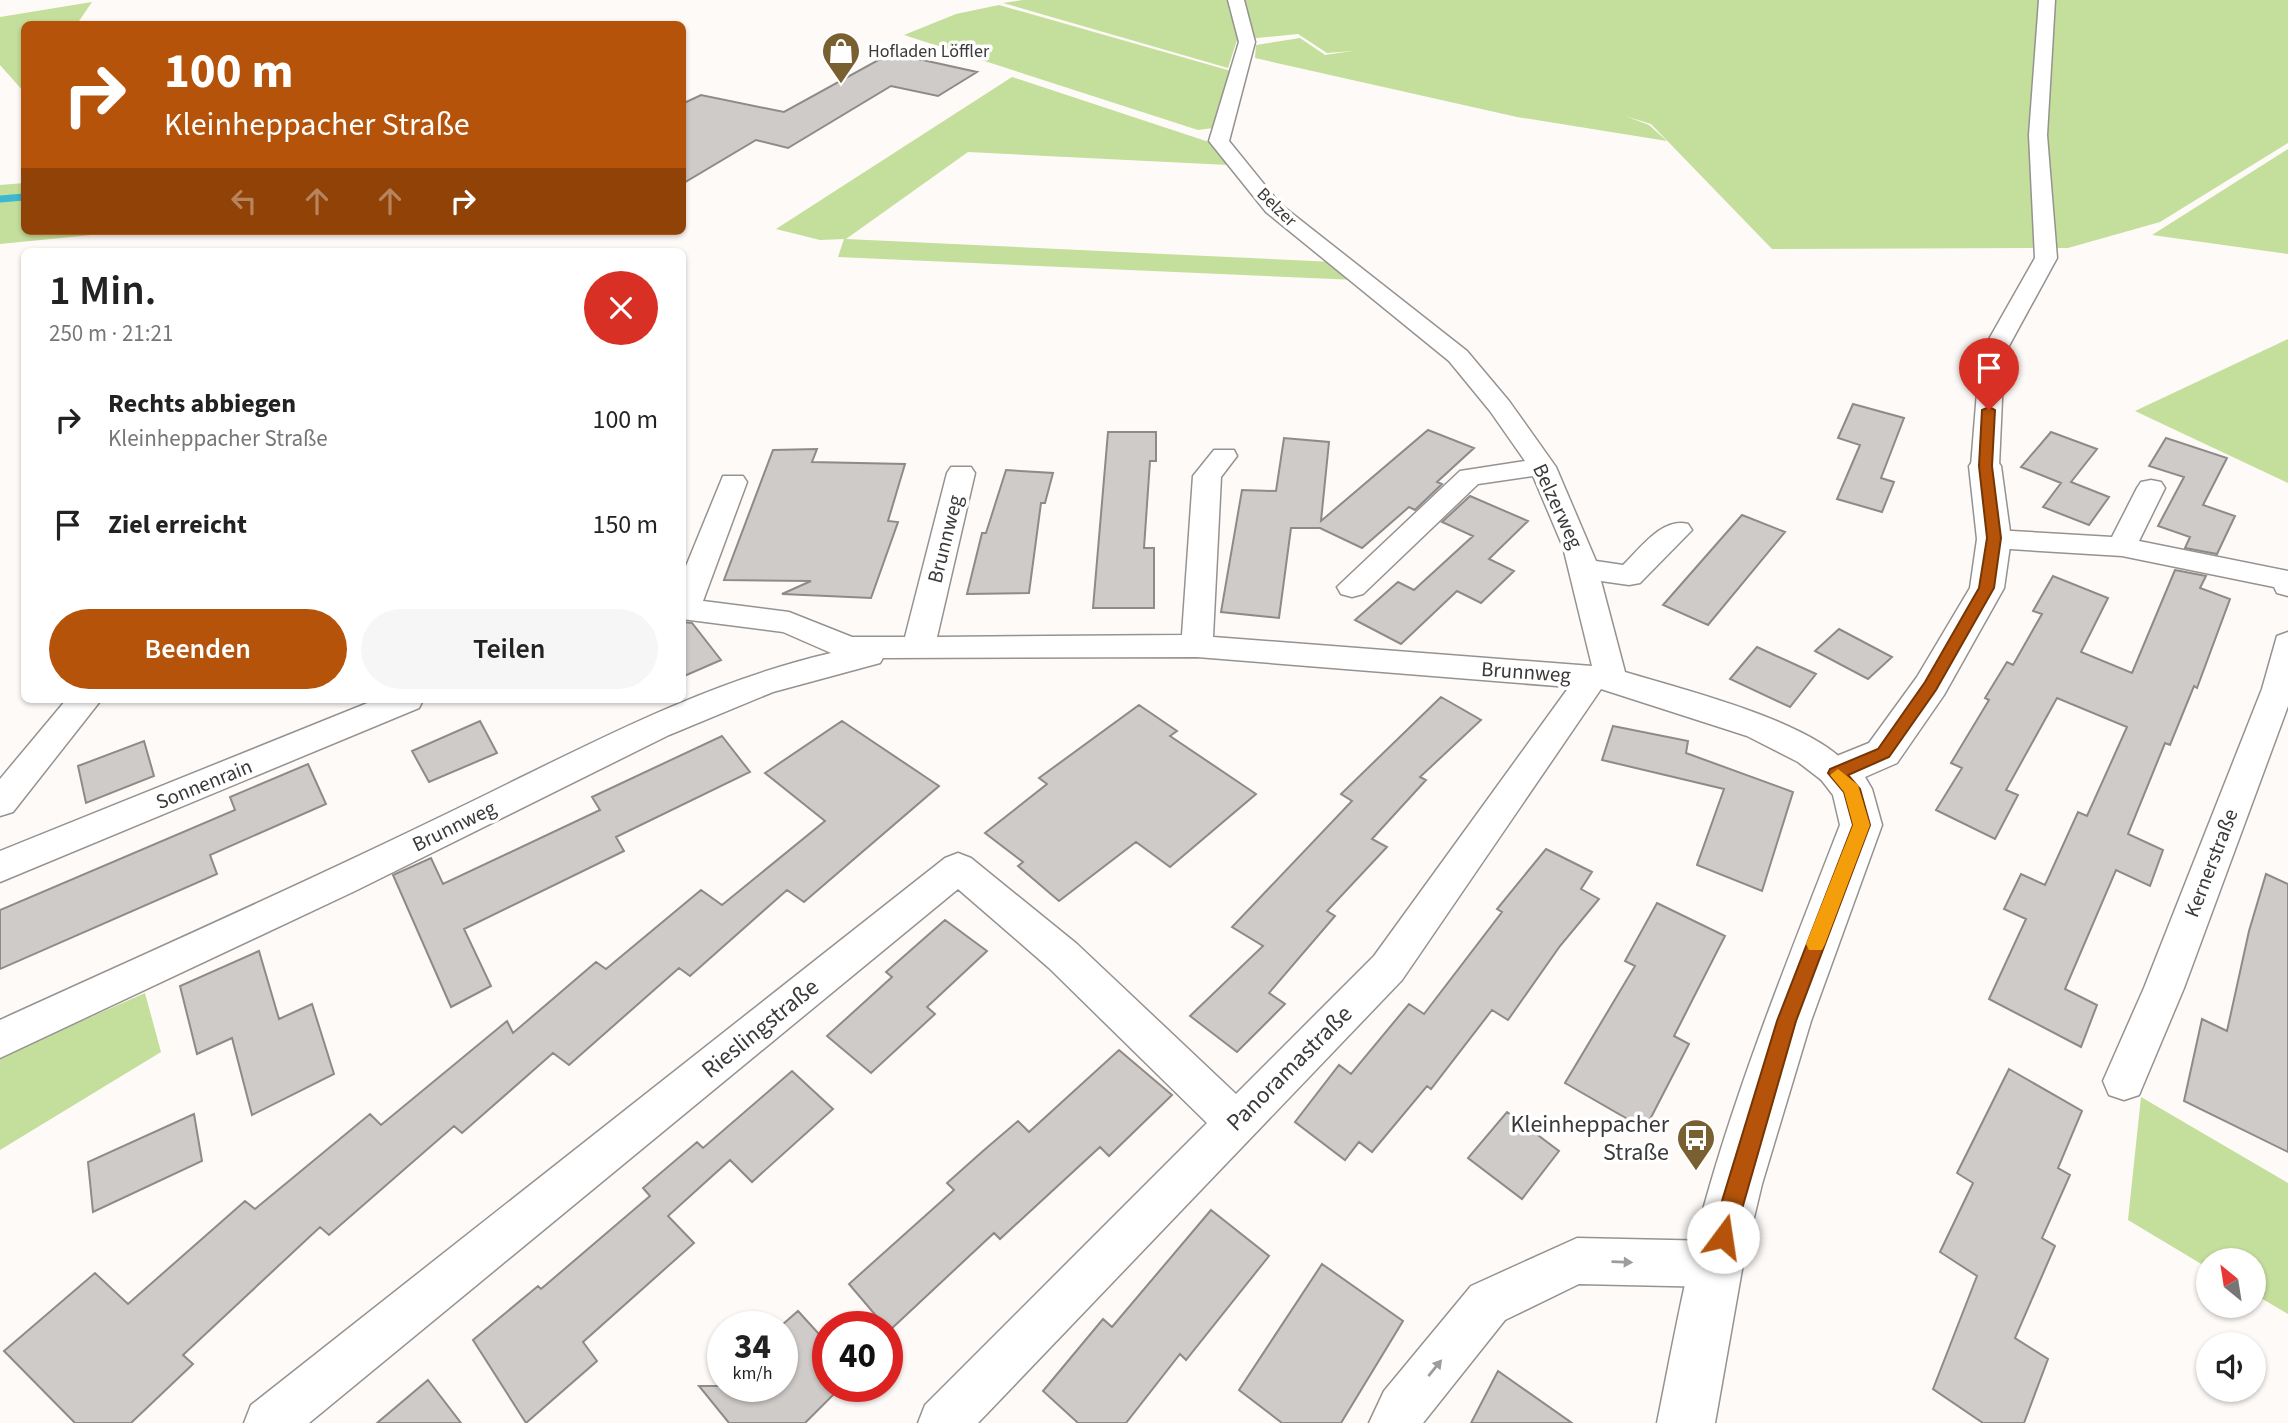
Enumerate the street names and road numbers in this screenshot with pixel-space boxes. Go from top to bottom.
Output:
street label: Belzer [1251,182,1303,233]
street label: Belzerweg [1525,459,1591,554]
street label: Brunnweg [920,491,971,586]
street label: Brunnweg [1480,654,1572,690]
street label: Sonnenrain [151,751,257,817]
street label: Brunnweg [407,793,501,859]
street label: Kernerstraße [2177,804,2245,922]
street label: Rieslingstraße [694,970,827,1087]
street label: Panoramastraße [1218,997,1360,1139]

